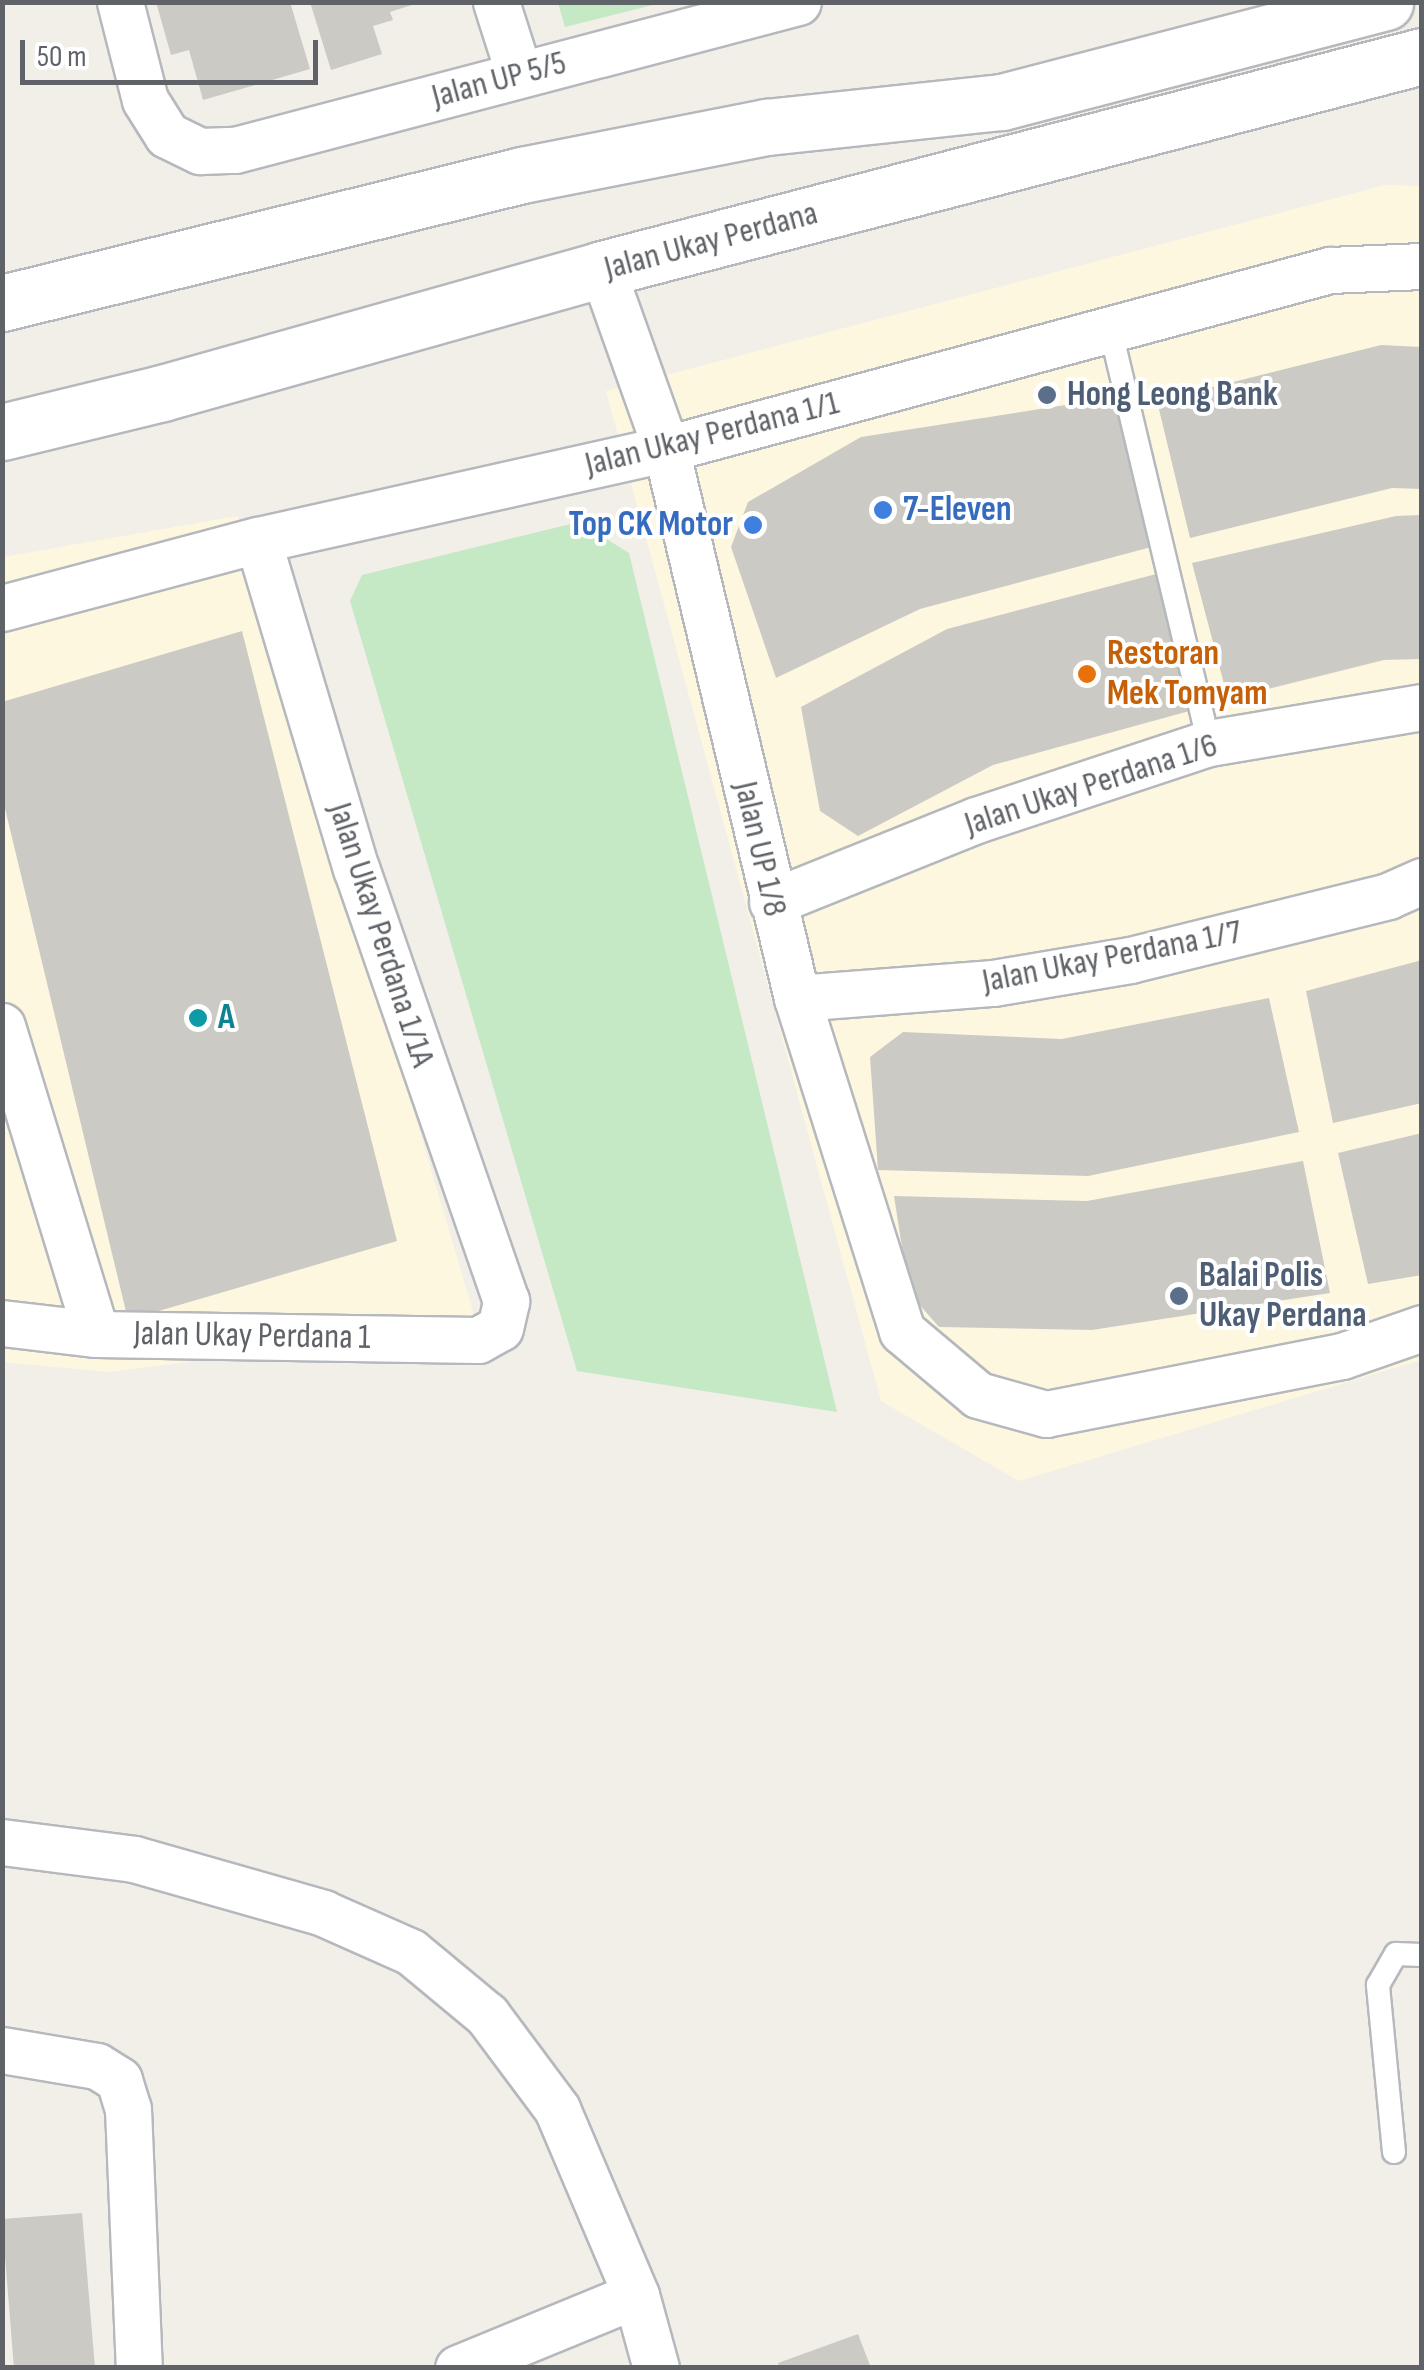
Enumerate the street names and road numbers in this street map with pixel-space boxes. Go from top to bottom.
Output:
street label: Jalan UP 5/5 [427,42,571,118]
street label: Jalan Ukay Perdana [600,192,822,290]
street label: Jalan Ukay Perdana 1/1 [581,382,843,486]
street label: Jalan Ukay Perdana 1/6 [959,724,1223,846]
street label: Jalan UP 1/8 [724,777,796,921]
street label: Jalan Ukay Perdana 1/1A [318,798,444,1072]
street label: Jalan Ukay Perdana 1/7 [979,911,1245,1003]
street label: Jalan Ukay Perdana 1 [133,1313,371,1359]

